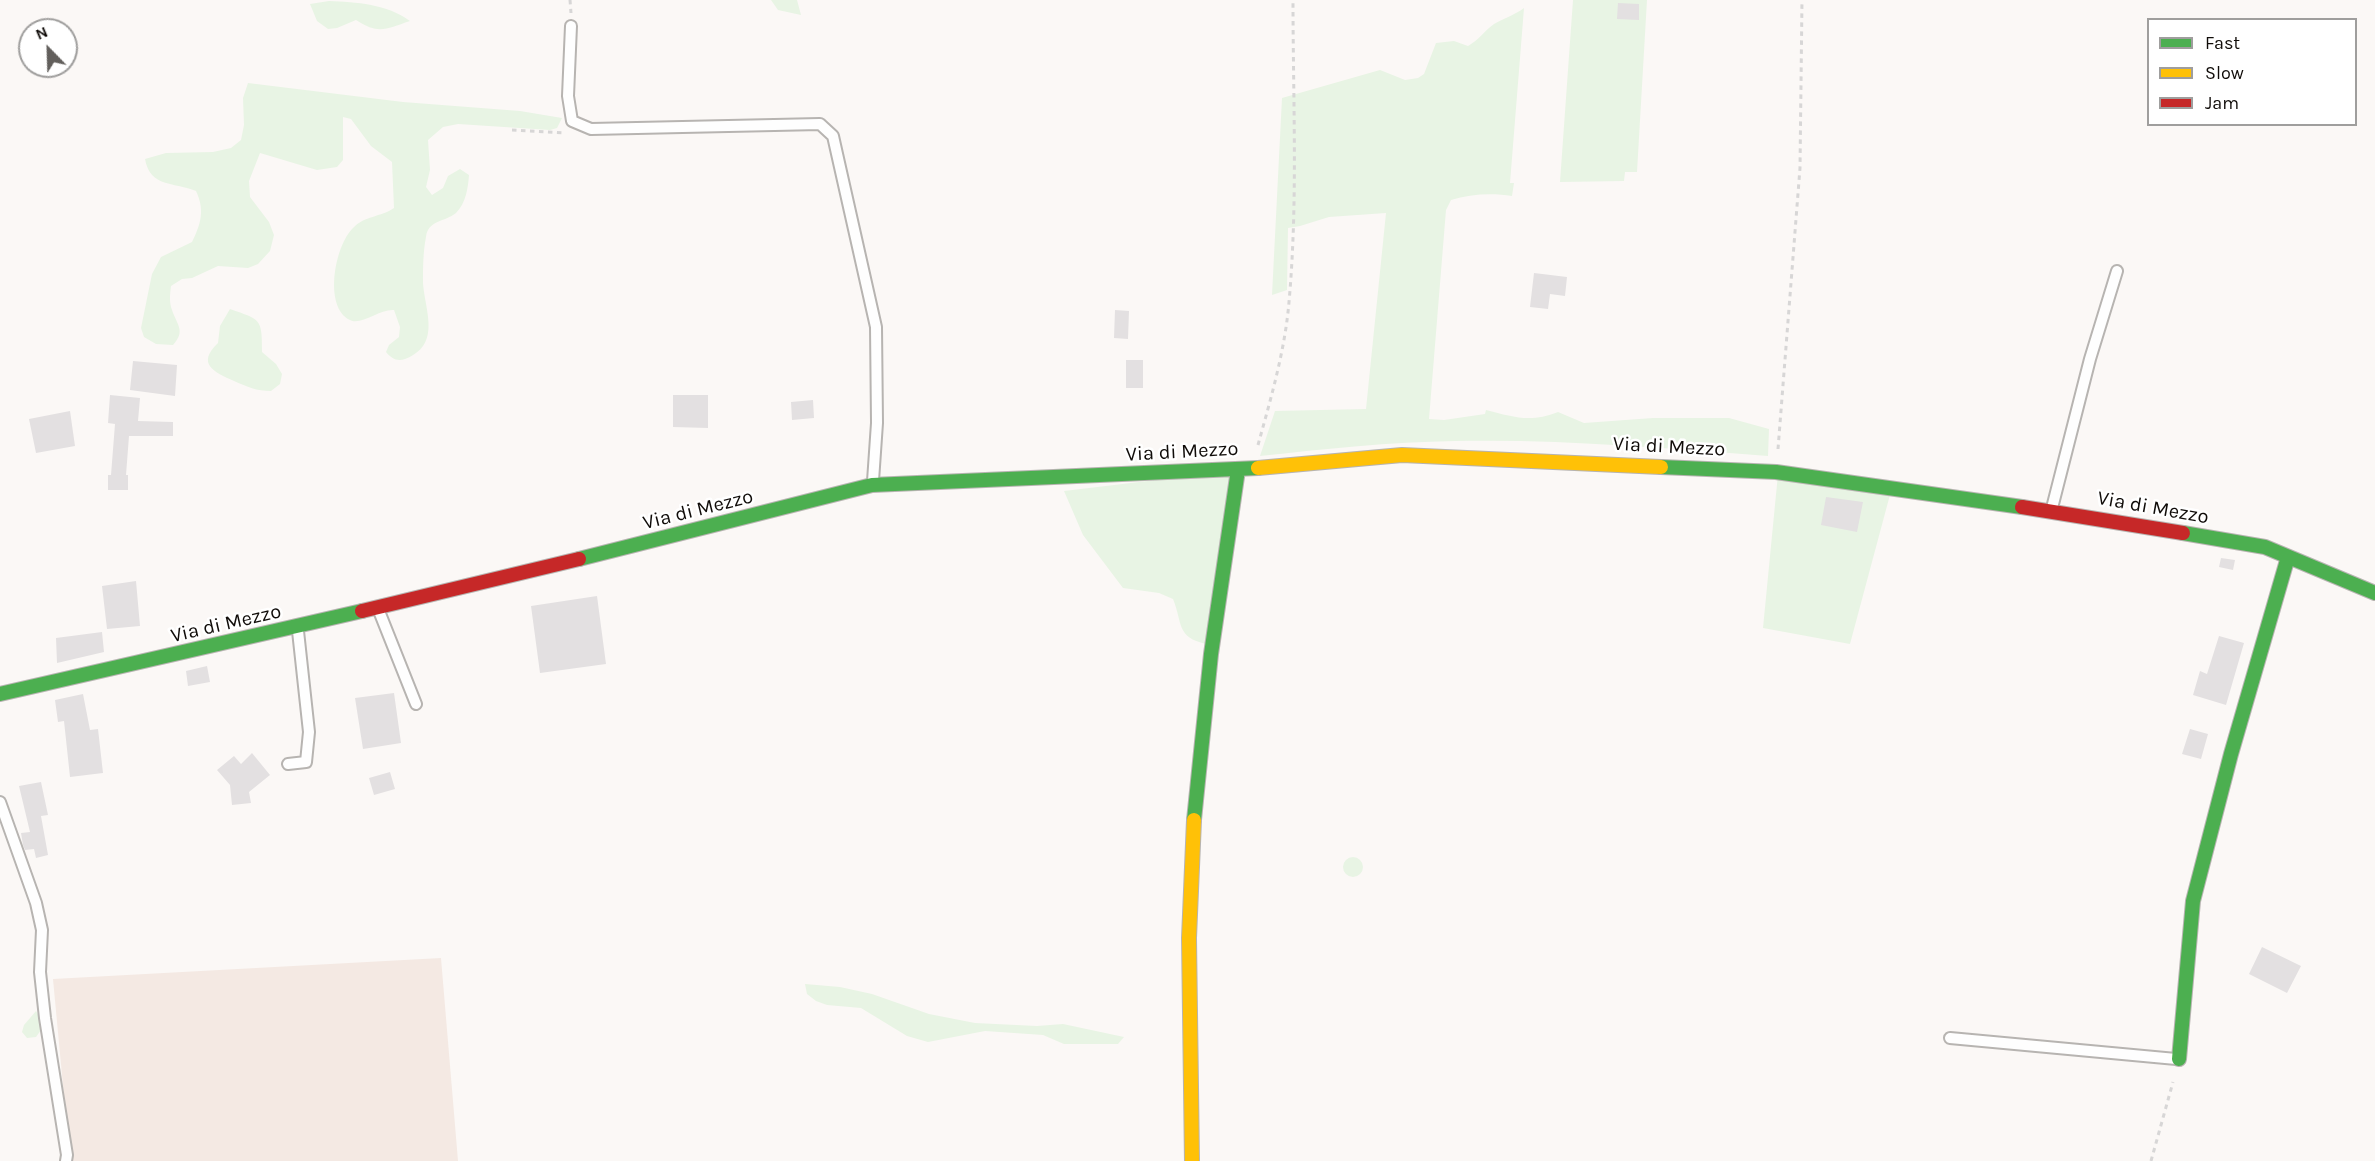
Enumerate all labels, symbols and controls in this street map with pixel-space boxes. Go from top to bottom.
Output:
north arrow [18,18,78,78]
legend [2147,18,2357,126]
text: N [33,22,51,44]
text: Fast [2205,32,2240,54]
text: Slow [2205,62,2244,84]
text: Jam [2205,92,2239,114]
street label: Via di Mezzo [1612,432,1726,462]
street label: Via di Mezzo [1125,437,1239,467]
street label: Via di Mezzo [640,485,756,535]
street label: Via di Mezzo [2095,486,2211,530]
street label: Via di Mezzo [168,600,284,648]

